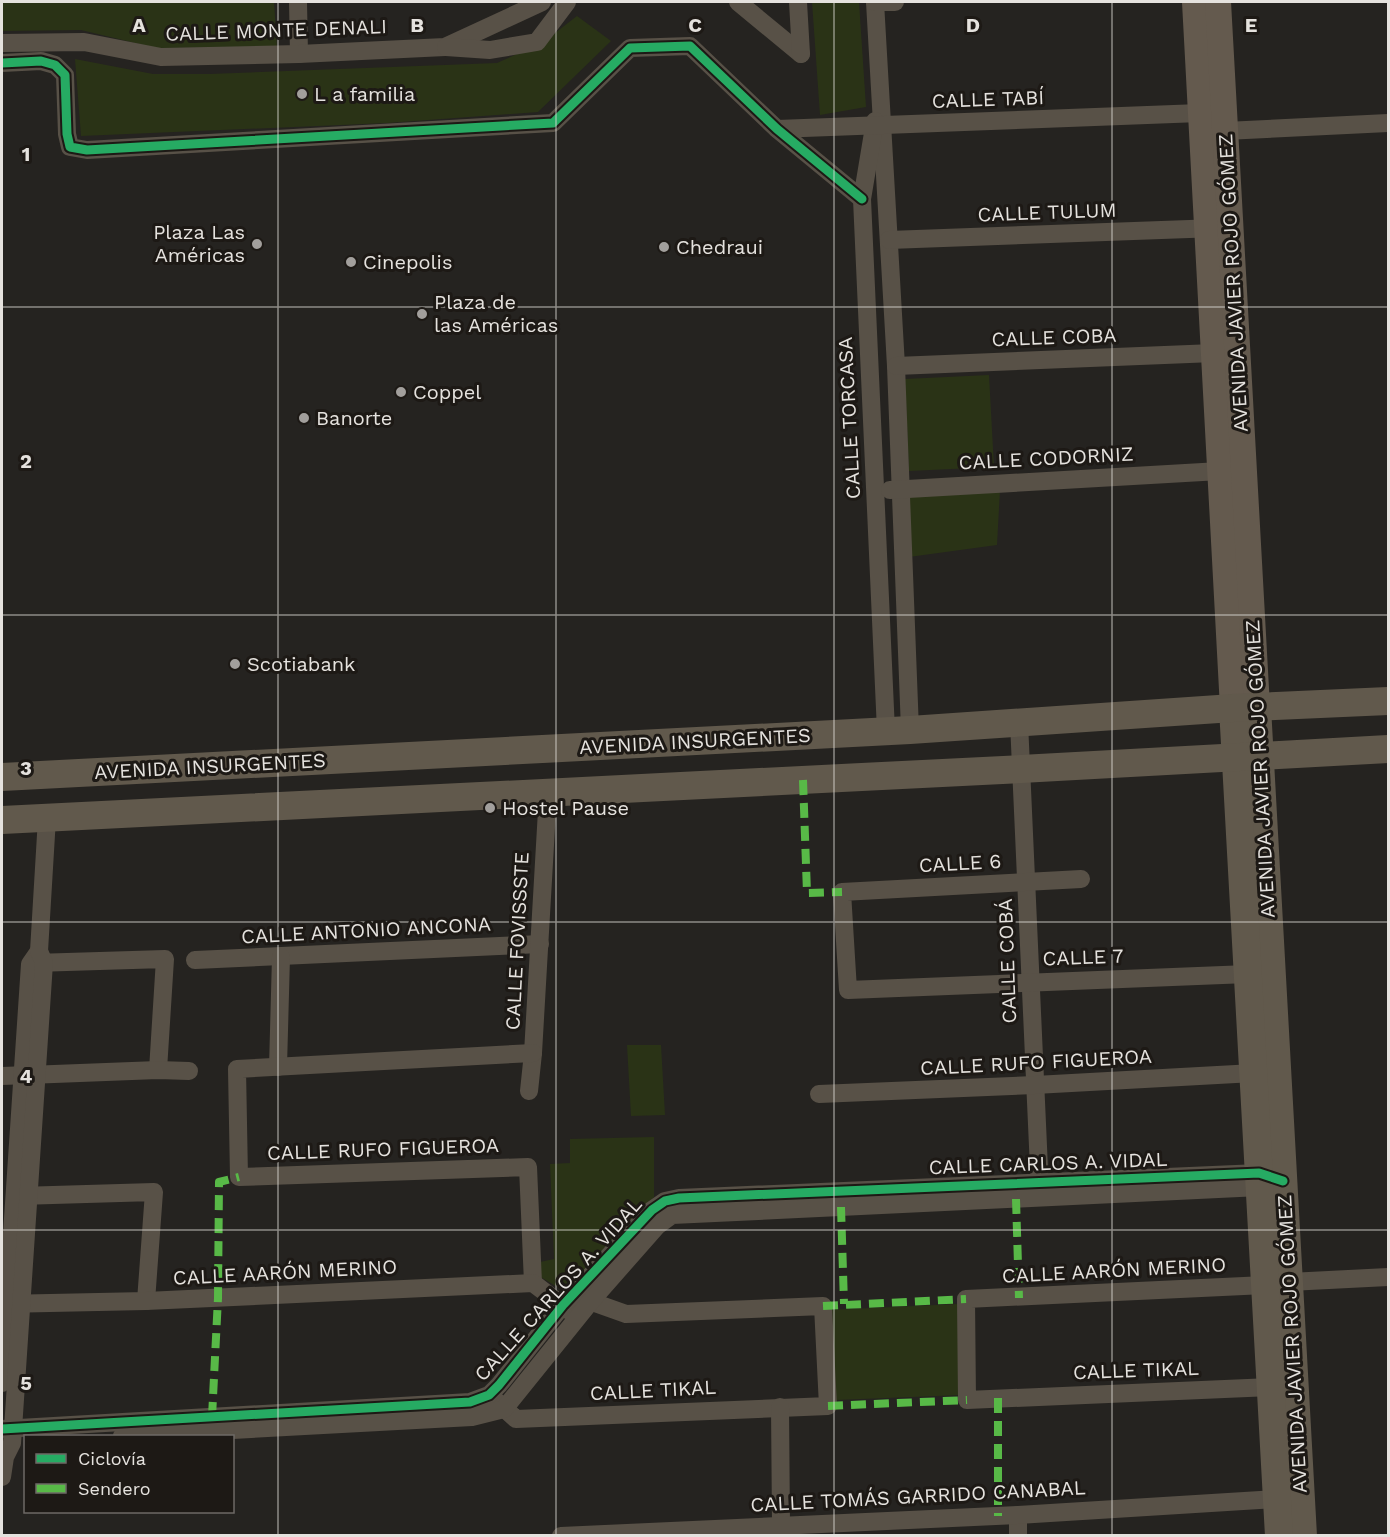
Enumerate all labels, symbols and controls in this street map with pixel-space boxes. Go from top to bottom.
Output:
text: A [132,13,146,37]
text: B [410,13,424,37]
text: C [688,13,702,37]
text: D [966,13,980,37]
text: E [1245,13,1257,37]
street label: CALLE MONTE DENALI [165,14,387,46]
place label: L a familia [314,82,415,106]
street label: CALLE TABÍ [931,85,1045,113]
marker: L a familia [295,87,309,101]
street label: AVENIDA JAVIER ROJO GÓMEZ [1213,133,1253,433]
text: 1 [22,142,30,166]
street label: CALLE TULUM [977,198,1117,226]
place label: Plaza Las Américas [153,220,245,267]
place label: Chedraui [676,235,763,259]
marker: Plaza Las Américas [250,237,264,251]
marker: Chedraui [657,240,671,254]
place label: Cinepolis [363,250,452,274]
marker: Cinepolis [344,255,358,269]
place label: Plaza de las Américas [434,290,558,337]
marker: Plaza de las Américas [415,307,429,321]
street label: CALLE COBA [991,323,1117,351]
street label: CALLE TORCASA [833,336,865,500]
place label: Coppel [413,380,481,404]
marker: Coppel [394,385,408,399]
place label: Banorte [316,406,392,430]
marker: Banorte [297,411,311,425]
street label: CALLE CODORNIZ [958,441,1134,475]
text: 2 [20,449,32,473]
street label: AVENIDA JAVIER ROJO GÓMEZ [1240,619,1280,919]
place label: Scotiabank [247,652,355,676]
marker: Scotiabank [228,657,242,671]
street label: AVENIDA INSURGENTES [579,723,811,759]
street label: AVENIDA INSURGENTES [94,748,326,784]
text: 3 [20,756,32,780]
place label: Hostel Pause [502,796,629,820]
marker: Hostel Pause [483,801,497,815]
street label: CALLE 6 [918,849,1002,877]
street label: CALLE FOVISSSTE [500,851,534,1031]
street label: CALLE COBÁ [993,898,1021,1024]
street label: CALLE ANTONIO ANCONA [240,911,492,949]
street label: CALLE 7 [1042,944,1124,970]
street label: CALLE RUFO FIGUEROA [920,1044,1152,1080]
text: 4 [20,1064,33,1088]
street label: CALLE RUFO FIGUEROA [267,1133,499,1165]
street label: CALLE CARLOS A. VIDAL [928,1147,1168,1179]
street label: CALLE CARLOS A. VIDAL [469,1192,647,1386]
street label: AVENIDA JAVIER ROJO GÓMEZ [1272,1194,1312,1494]
street label: CALLE AARÓN MERINO [1001,1252,1227,1288]
street label: CALLE AARÓN MERINO [172,1254,398,1290]
street label: CALLE TIKAL [1073,1356,1199,1384]
text: 5 [20,1371,32,1395]
street label: CALLE TIKAL [589,1375,717,1405]
legend [24,1435,234,1513]
text: Ciclovía [78,1448,146,1469]
street label: CALLE TOMÁS GARRIDO CANABAL [750,1475,1086,1517]
text: Sendero [78,1478,151,1499]

